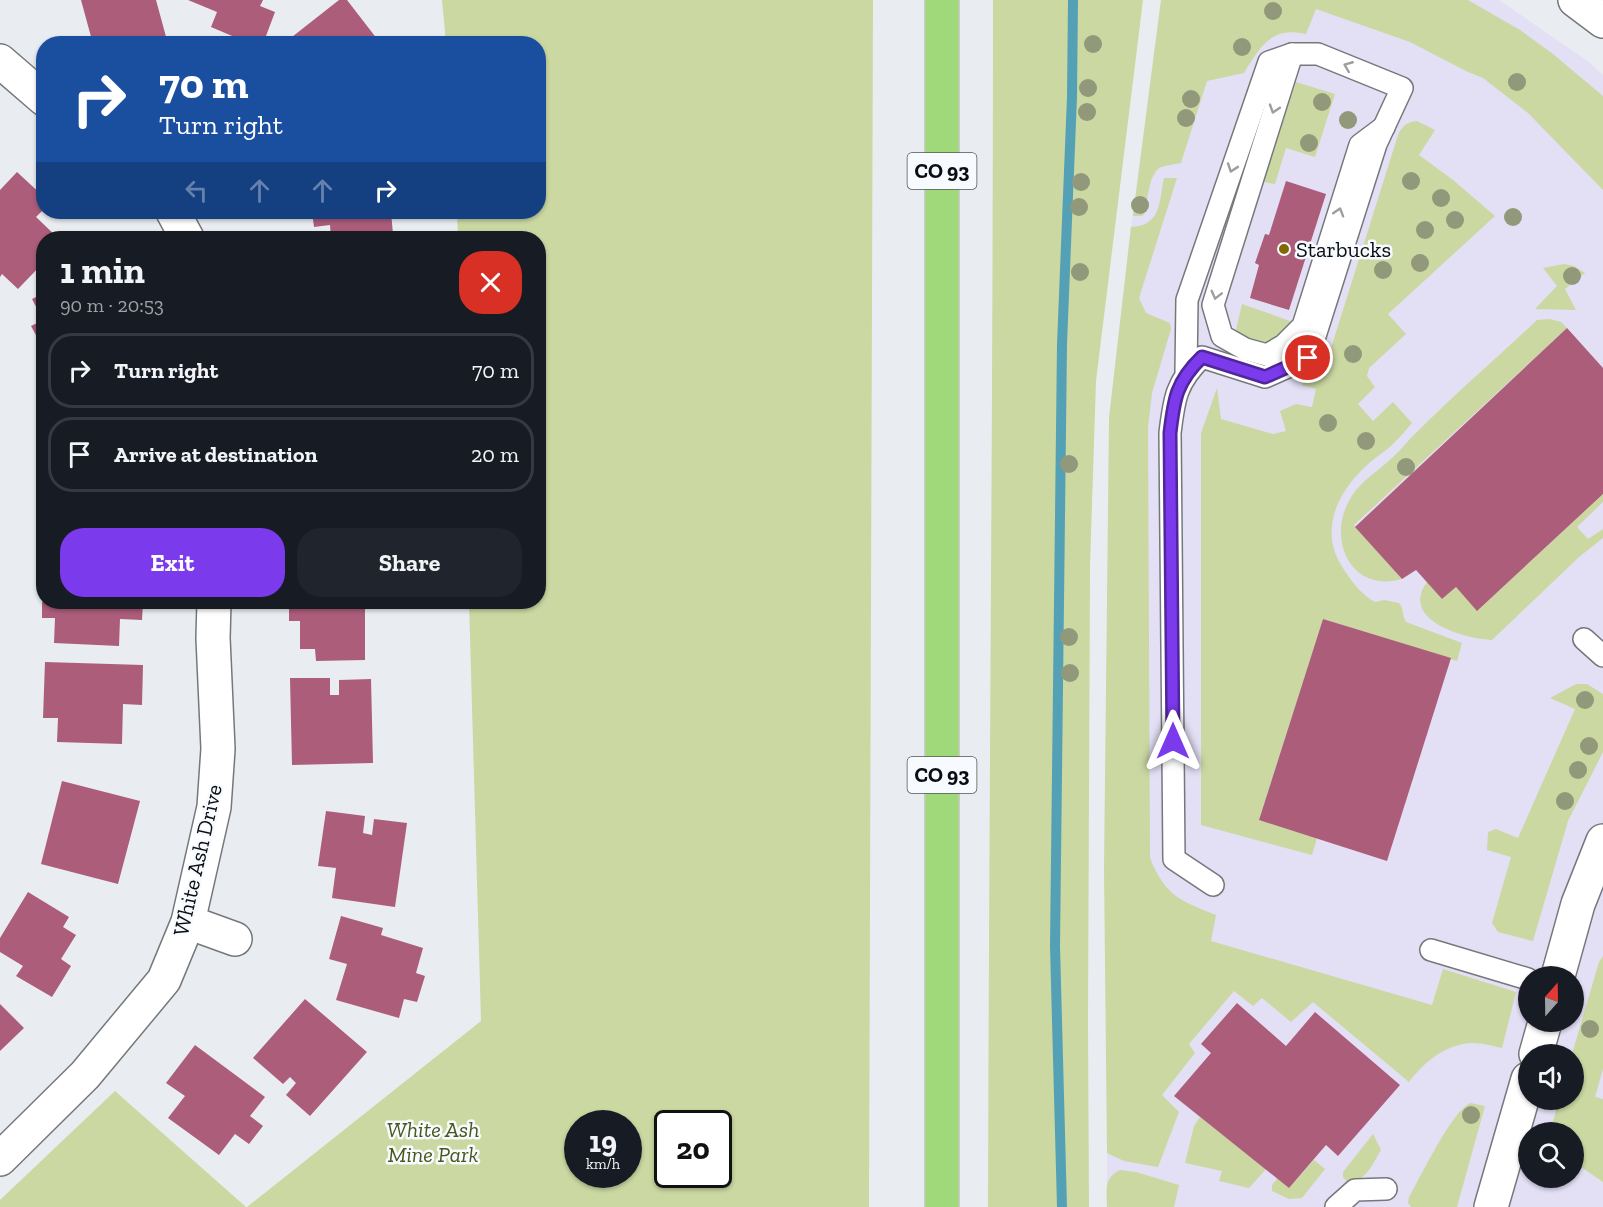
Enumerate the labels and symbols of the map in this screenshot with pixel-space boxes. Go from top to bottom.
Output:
one-way arrow [1343,61,1354,73]
one-way arrow [1269,103,1281,114]
road number: CO 93 [908,153,976,189]
one-way arrow [1227,162,1240,173]
one-way arrow [1331,207,1344,218]
place label: Starbucks [1296,236,1391,263]
marker: Starbucks [1277,242,1291,256]
one-way arrow [1210,290,1223,300]
pin [1282,332,1333,383]
position arrow [1141,709,1205,773]
road number: CO 93 [908,757,976,793]
street label: White Ash Drive [167,782,228,938]
north arrow [1518,966,1584,1032]
speed limit sign: 20 [654,1110,732,1188]
park label: White Ash Mine Park [387,1116,479,1168]

